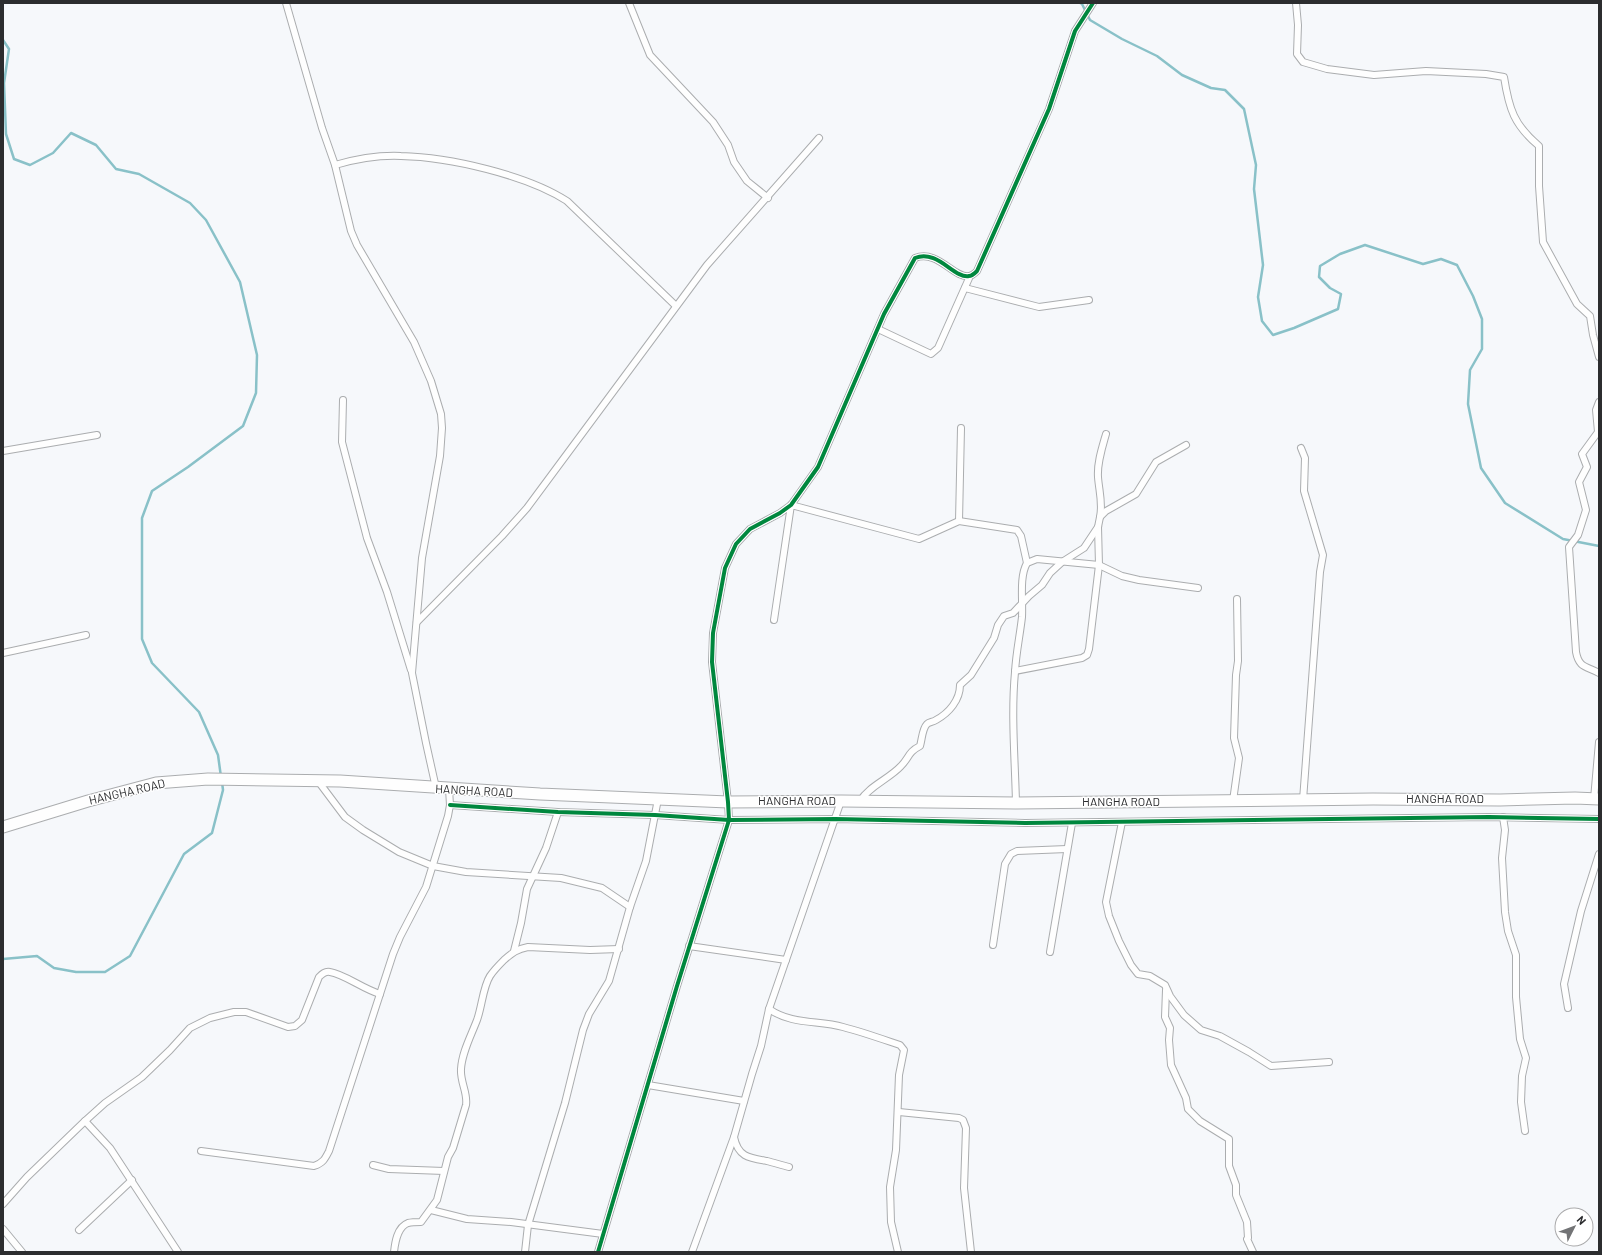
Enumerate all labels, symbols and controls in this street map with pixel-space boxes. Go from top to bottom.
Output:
street label: HANGHA ROAD [87,775,166,807]
street label: HANGHA ROAD [435,781,513,799]
street label: HANGHA ROAD [1406,791,1484,805]
street label: HANGHA ROAD [758,793,836,807]
street label: HANGHA ROAD [1082,794,1160,808]
north arrow [1554,1207,1594,1247]
text: N [1575,1213,1589,1227]

